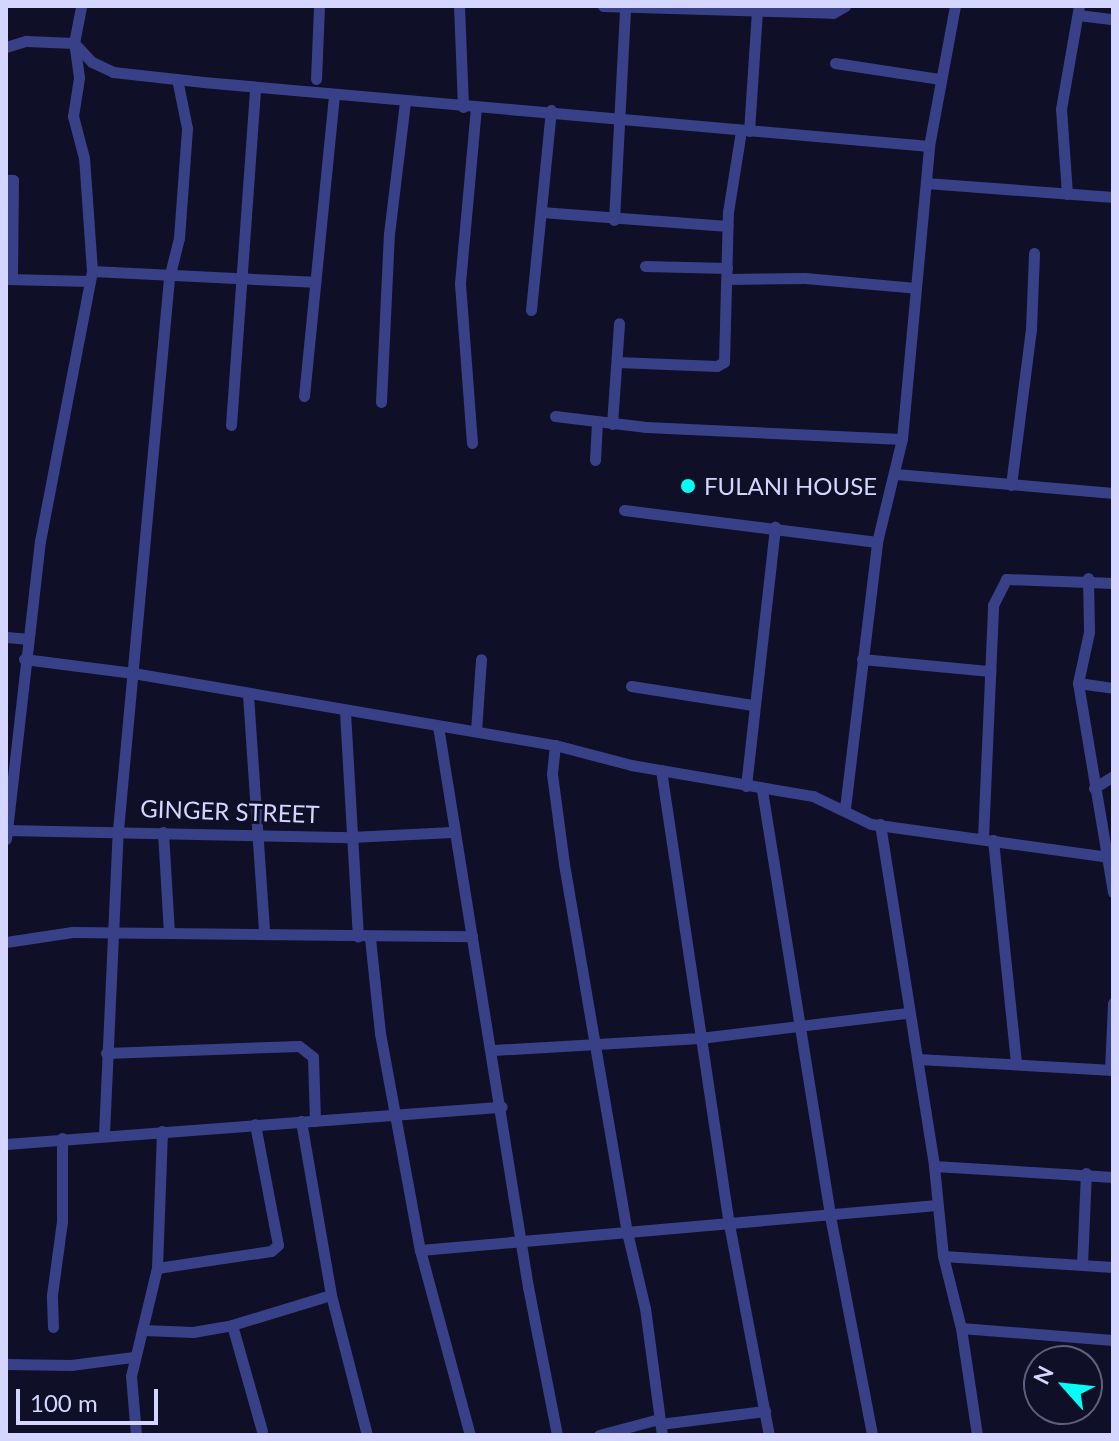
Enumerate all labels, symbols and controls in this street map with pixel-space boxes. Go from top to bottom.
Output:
place label: FULANI HOUSE [704,472,877,500]
marker: FULANI HOUSE [679,477,697,495]
street label: GINGER STREET [140,793,320,829]
north arrow [1023,1345,1103,1425]
text: N [1027,1361,1059,1388]
scale bar [20,1373,162,1423]
text: 100 m [30,1388,98,1417]

